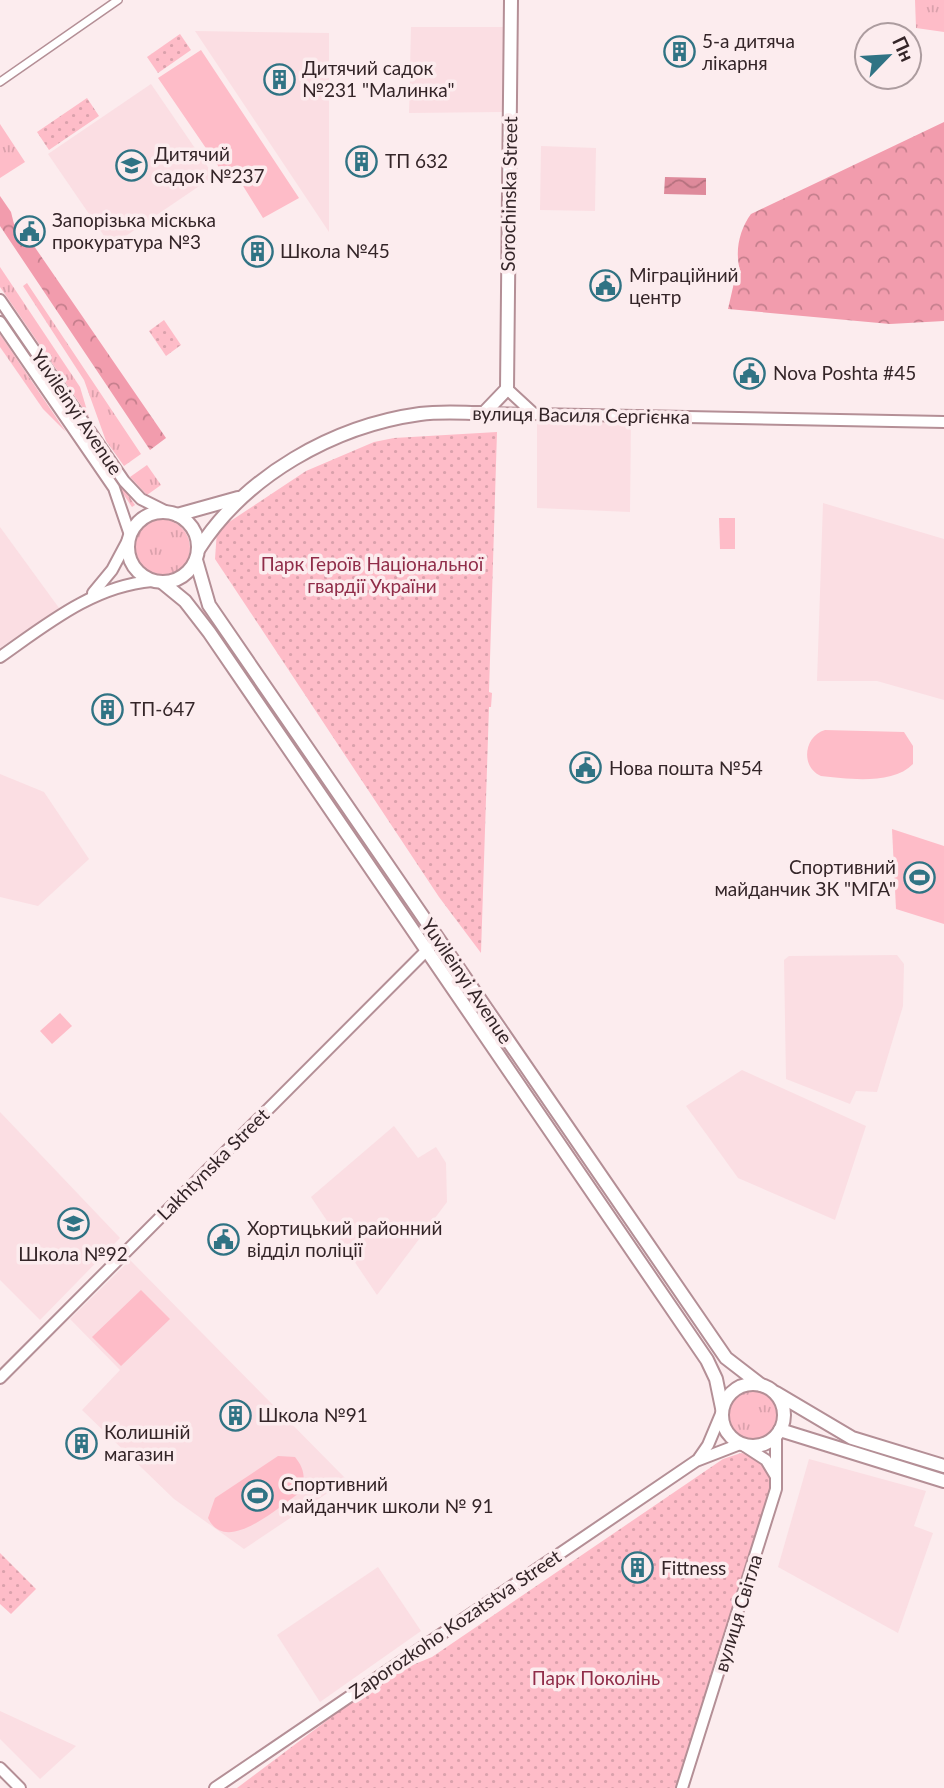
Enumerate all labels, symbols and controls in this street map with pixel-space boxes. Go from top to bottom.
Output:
north arrow [853,21,923,91]
place label: 5-а дитяча лікарня [702,29,795,74]
text: Пн [888,32,920,65]
building icon: 5-а дитяча лікарня [662,35,696,69]
place label: Дитячий садок №231 "Малинка" [302,56,455,101]
building icon: Дитячий садок №231 "Малинка" [262,62,296,96]
street label: Sorochinska Street [496,116,521,272]
place label: Дитячий садок №237 [154,142,265,187]
building icon: ТП 632 [345,144,379,178]
school or university icon: Дитячий садок №237 [114,148,148,182]
place label: ТП 632 [385,149,448,172]
place label: Запорізька міскька прокуратура №3 [52,208,216,253]
public building icon: Запорізька міскька прокуратура №3 [12,214,46,248]
building icon: Школа №45 [240,234,274,268]
place label: Школа №45 [280,239,390,262]
place label: Міграційний центр [629,263,739,308]
public building icon: Міграційний центр [589,269,623,303]
street label: Yuvileinyi Avenue [27,345,128,479]
public building icon: Nova Poshta #45 [733,356,767,390]
place label: Nova Poshta #45 [773,361,916,384]
street label: вулиця Василя Сергієнка [472,401,690,428]
park label: Парк Героїв Національної гвардії України [261,552,484,597]
building icon: ТП-647 [90,692,124,726]
place label: ТП-647 [130,697,195,720]
public building icon: Нова пошта №54 [569,751,603,785]
place label: Нова пошта №54 [609,756,763,779]
place label: Спортивний майданчик ЗК "МГА" [714,855,896,900]
sports icon: Спортивний майданчик ЗК "МГА" [902,861,936,895]
street label: Yuvileinyi Avenue [417,914,518,1048]
street label: Lakhtynska Street [152,1103,273,1224]
school or university icon: Школа №92 [56,1206,90,1240]
place label: Хортицький районний відділ поліції [247,1216,442,1261]
public building icon: Хортицький районний відділ поліції [207,1222,241,1256]
place label: Школа №92 [18,1242,128,1265]
building icon: Школа №91 [218,1398,252,1432]
place label: Школа №91 [258,1403,368,1426]
place label: Колишній магазин [104,1420,190,1465]
building icon: Колишній магазин [64,1426,98,1460]
place label: Спортивний майданчик школи № 91 [281,1472,493,1517]
sports icon: Спортивний майданчик школи № 91 [241,1478,275,1512]
street label: Zaporozkoho Kozatstva Street [345,1544,565,1703]
building icon: Fittness [621,1551,655,1585]
street label: вулиця Світла [709,1551,766,1674]
place label: Fittness [661,1556,726,1579]
park label: Парк Поколінь [532,1666,660,1689]

